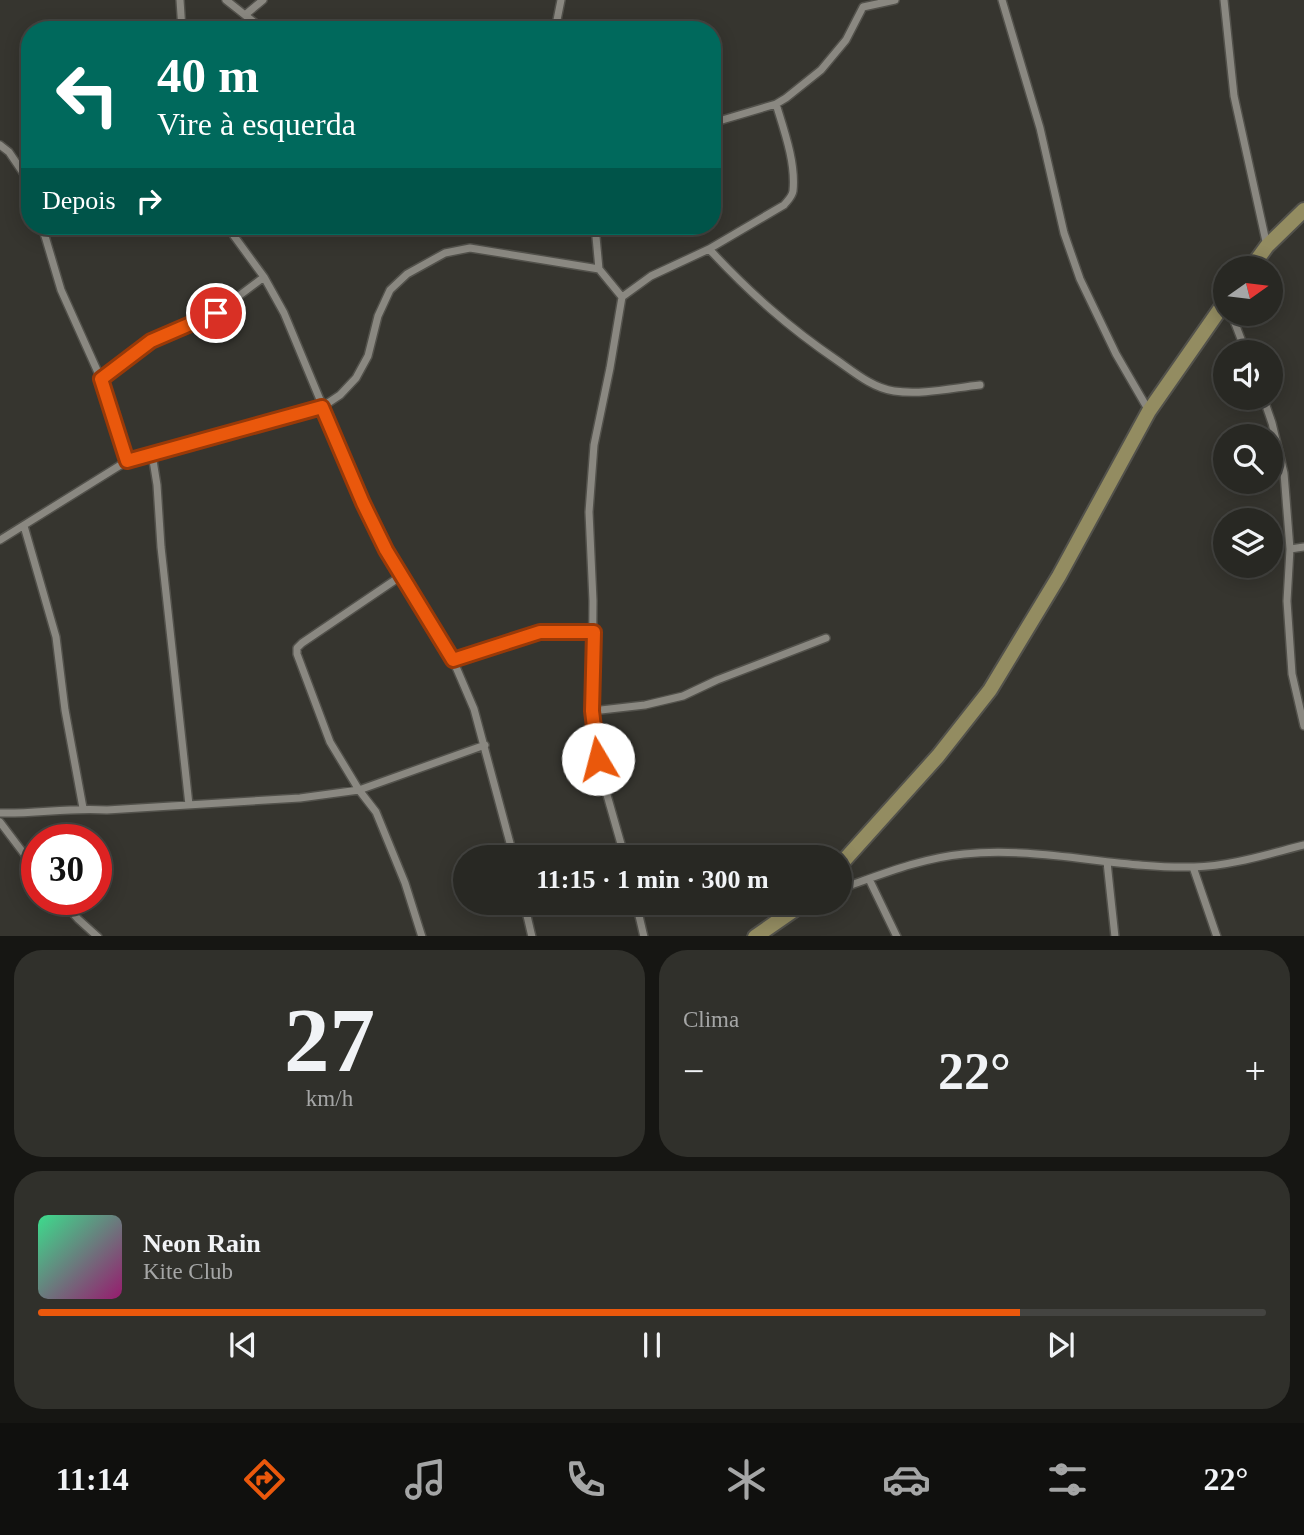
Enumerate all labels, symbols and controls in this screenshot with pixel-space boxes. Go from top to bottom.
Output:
text: 40 m [157,48,259,103]
icon: left [42,49,133,140]
text: Vire à esquerda [157,106,356,142]
icon: right [130,182,168,220]
text: Depois [42,186,116,215]
north arrow [1213,256,1283,326]
map controls [1213,256,1283,578]
pin [186,283,246,343]
icon: arrive [197,294,235,332]
button: sound [1213,340,1283,410]
button: search [1213,424,1283,494]
button: layers [1213,508,1283,578]
position arrow [561,722,635,796]
speed limit sign: 30 [21,824,112,915]
text: 11:15 · 1 min · 300 m [536,865,769,894]
text: 27 [284,990,375,1091]
text: Clima [683,1007,739,1032]
text: 22° [938,1043,1011,1100]
text: − [683,1050,704,1092]
text: + [1245,1050,1266,1092]
text: km/h [306,1086,353,1111]
text: Neon Rain [143,1229,261,1258]
text: Kite Club [143,1259,233,1284]
icon: previous [224,1326,262,1364]
icon: pause [633,1326,671,1364]
icon: next [1042,1326,1080,1364]
icon: directions [240,1455,289,1504]
icon: music [401,1455,450,1504]
icon: phone [561,1455,610,1504]
icon: climate [722,1455,771,1504]
icon: car [882,1455,931,1504]
icon: filters [1043,1455,1092,1504]
text: 11:14 [56,1461,129,1497]
text: 22° [1203,1461,1248,1497]

